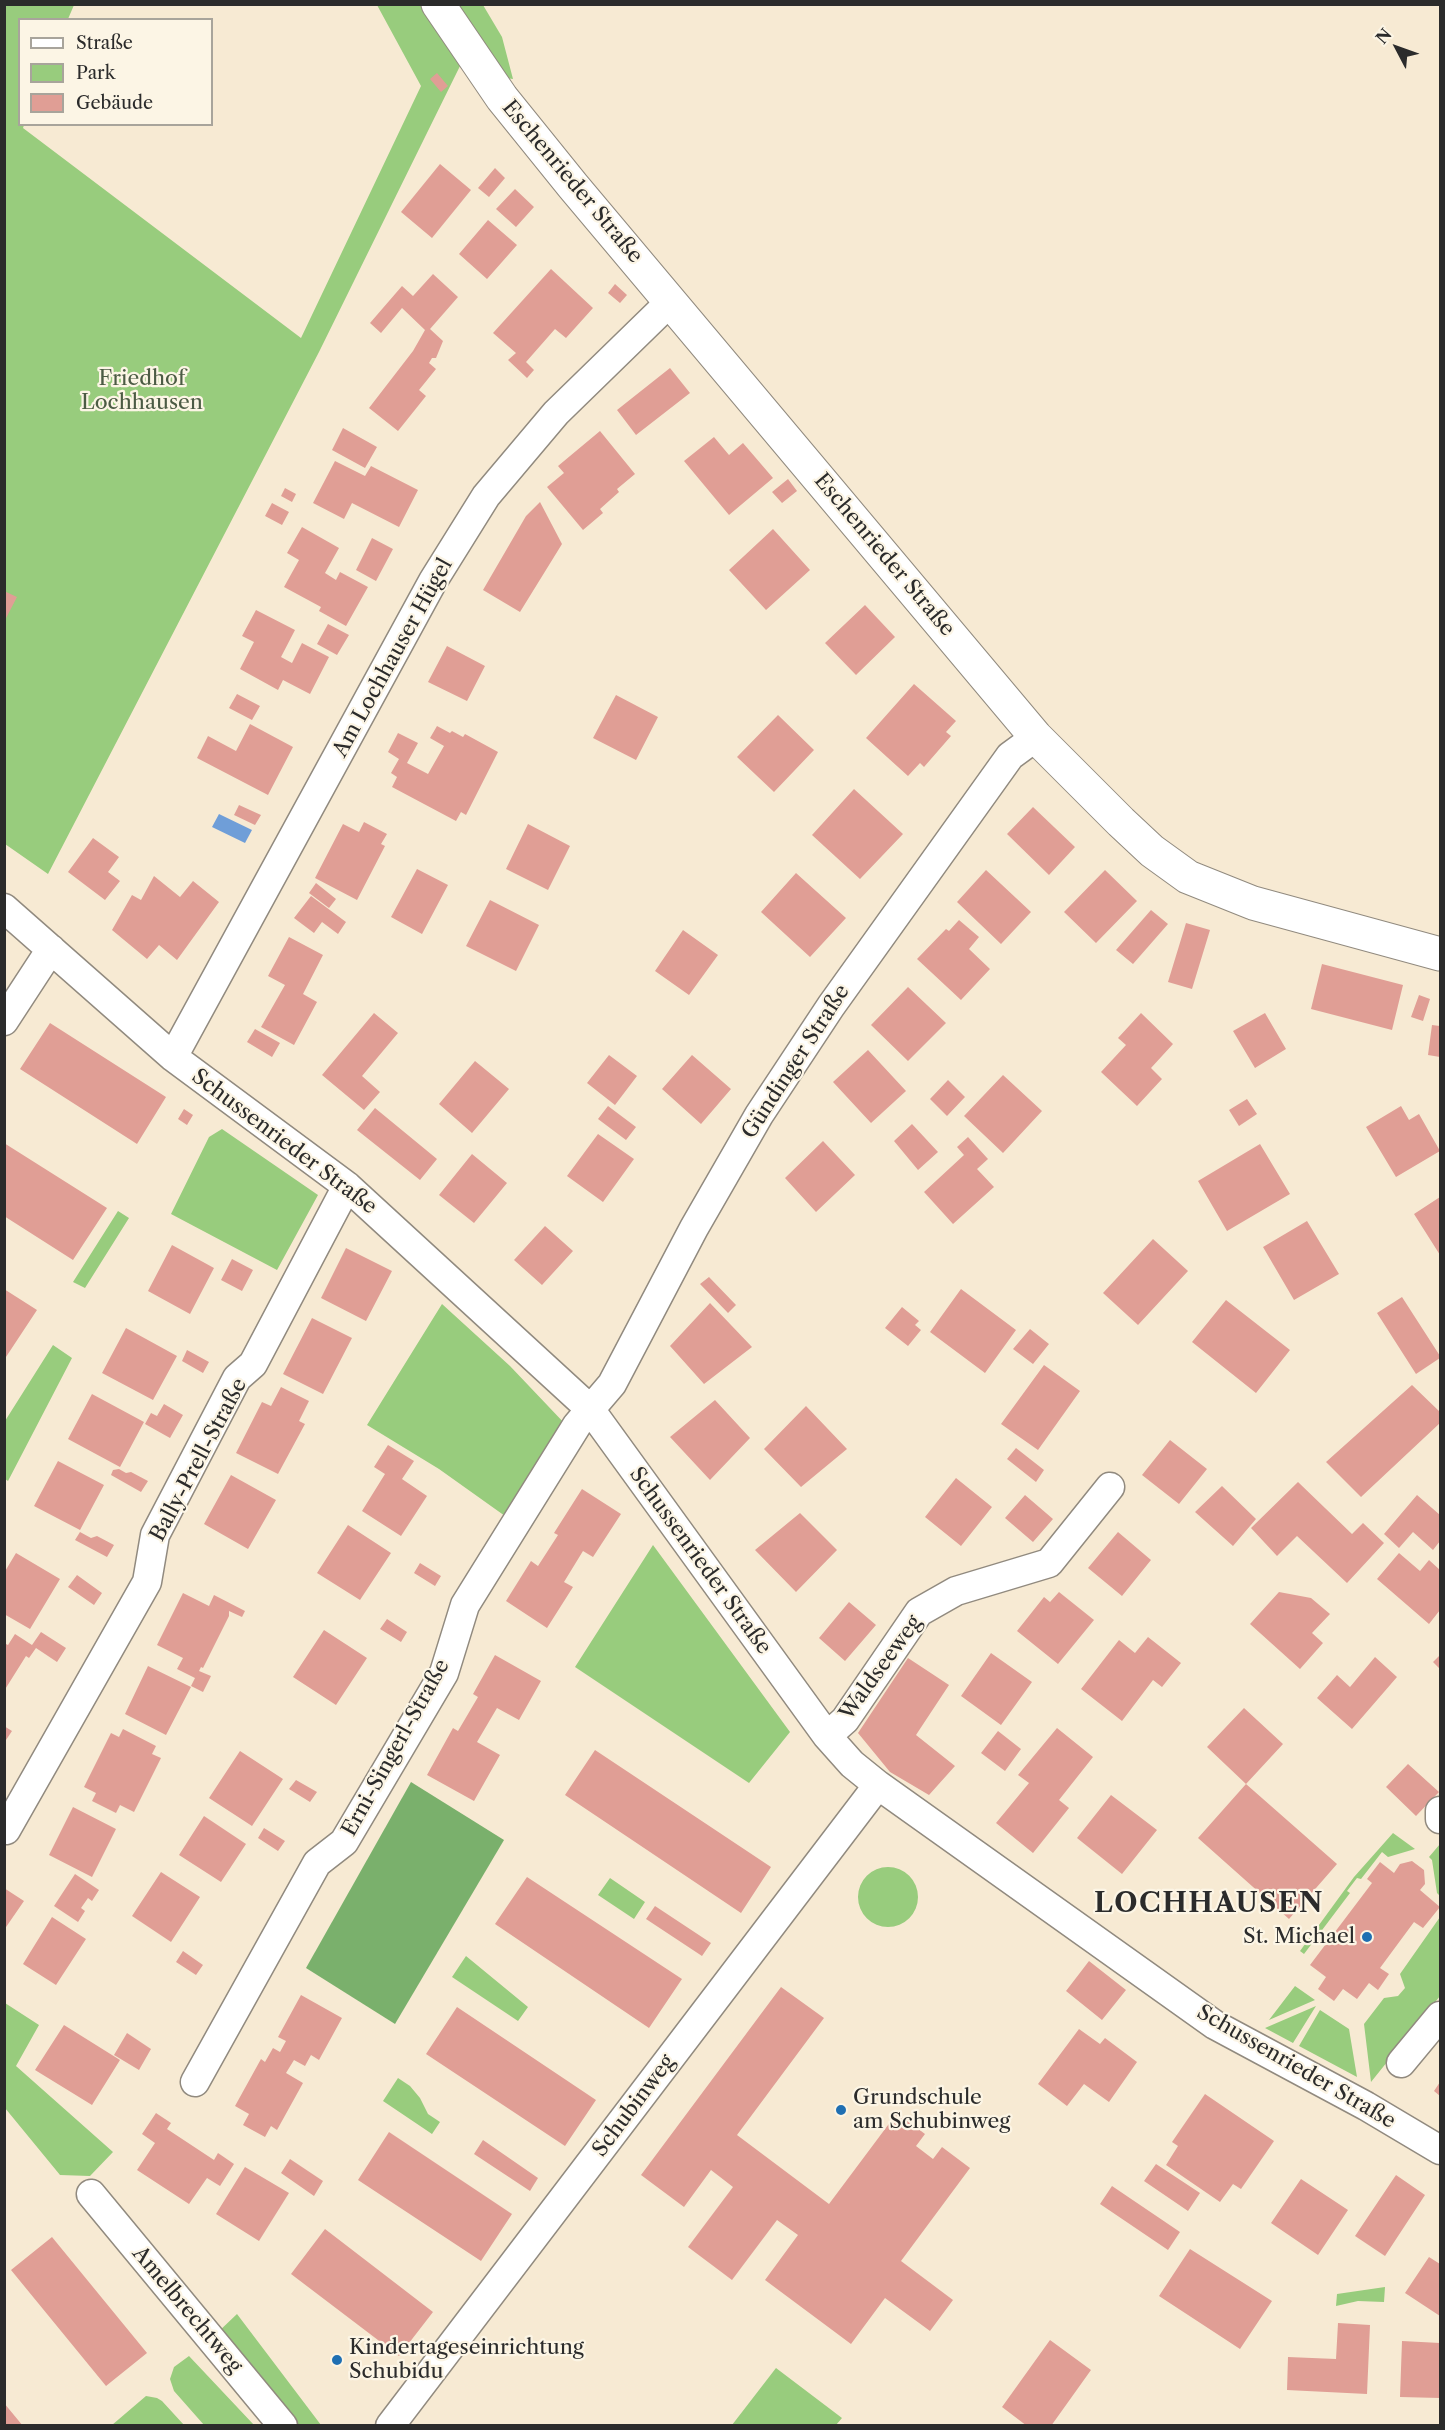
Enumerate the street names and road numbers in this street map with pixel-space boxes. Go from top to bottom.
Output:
street label: Eschenrieder Straße [497,95,647,269]
street label: Eschenrieder Straße [809,468,959,642]
street label: Am Lochhauser Hügel [328,554,458,762]
street label: Gündinger Straße [737,980,855,1144]
street label: Schussenrieder Straße [187,1064,381,1220]
street label: Bally-Prell-Straße [145,1374,253,1546]
street label: Schussenrieder Straße [624,1463,776,1659]
street label: Waldseeweg [835,1611,927,1725]
street label: Erni-Singerl-Straße [337,1655,455,1841]
street label: Schussenrieder Straße [1192,2000,1400,2134]
street label: Schubinweg [588,2050,680,2162]
street label: Amelbrechtweg [127,2242,247,2378]

